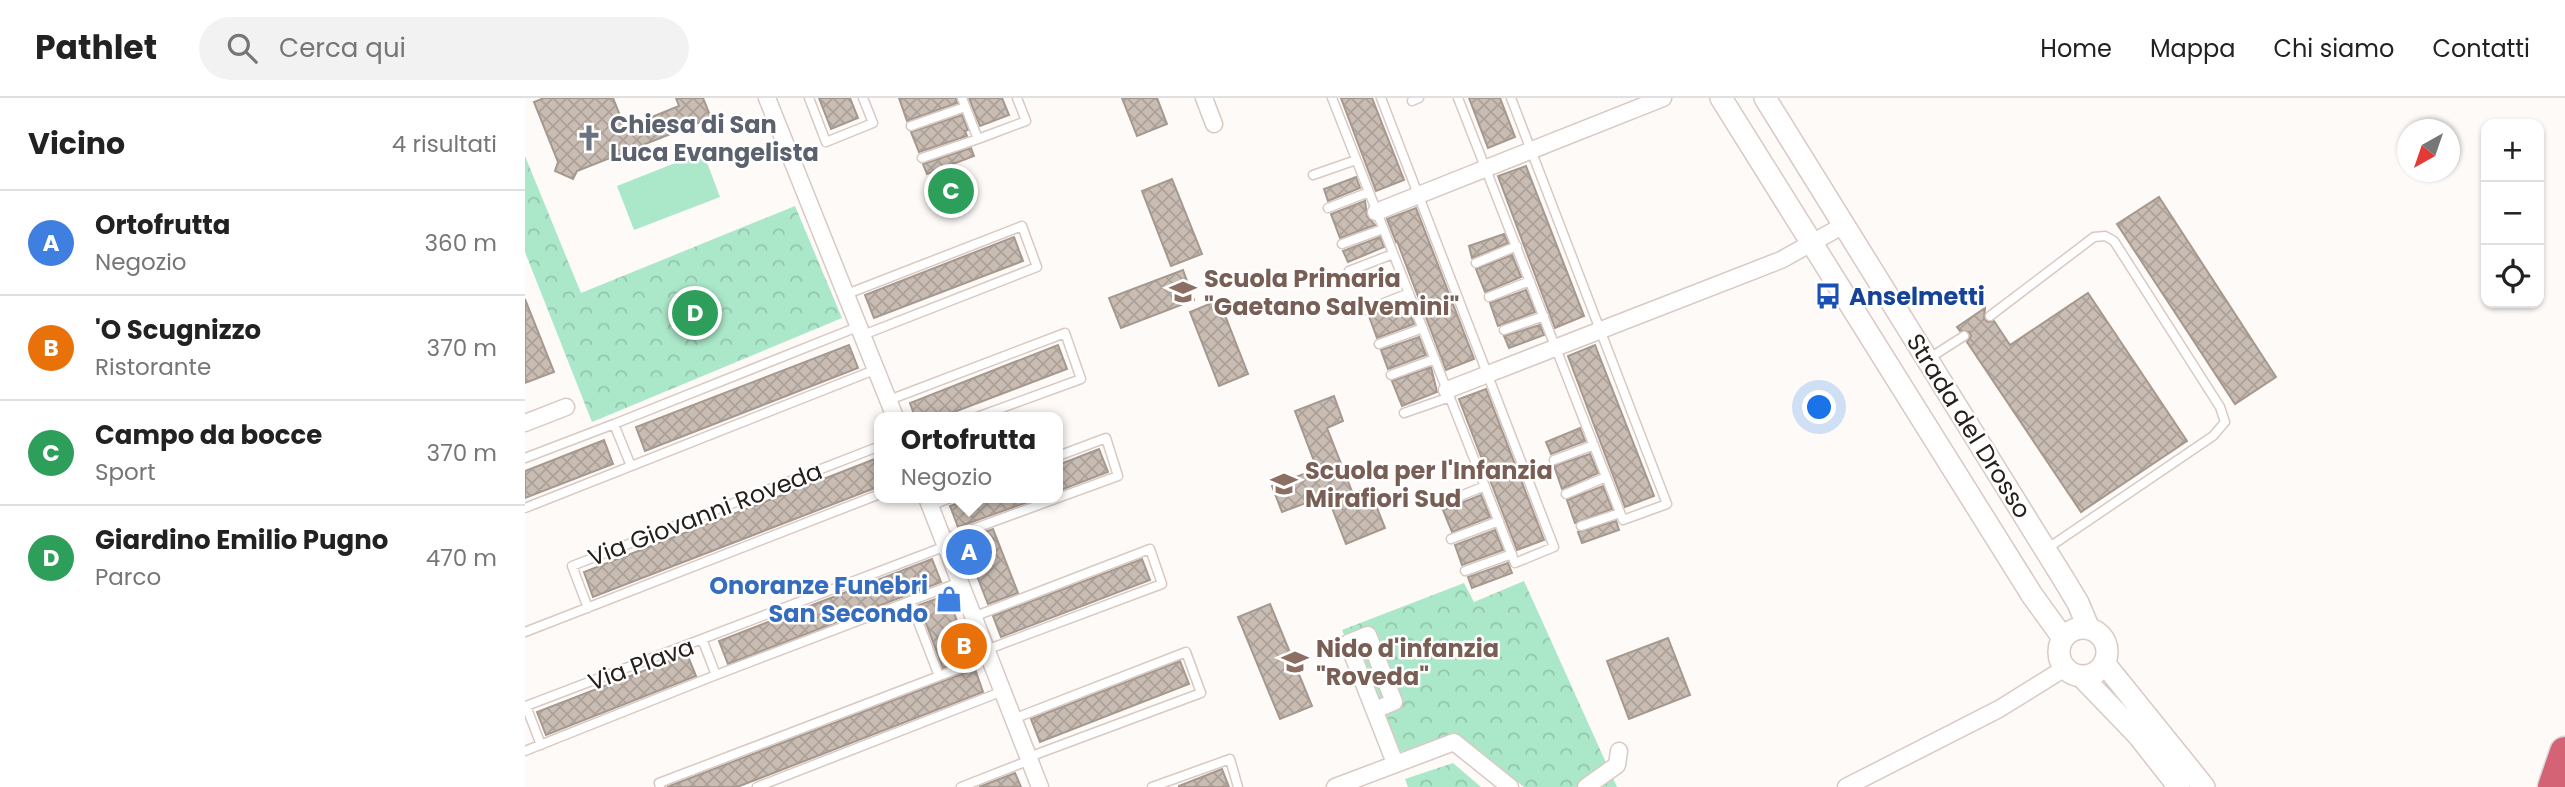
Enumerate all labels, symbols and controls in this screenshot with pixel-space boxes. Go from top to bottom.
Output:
search box [199,17,689,80]
text: Pathlet [35,24,157,71]
icon: search [223,29,261,67]
text: Cerca qui [279,30,406,66]
text: Home [2040,32,2112,65]
text: Mappa [2150,32,2235,65]
text: Chi siamo [2273,32,2394,65]
text: Contatti [2432,32,2530,65]
place label: Chiesa di San Luca Evangelista [610,108,819,169]
north arrow [2397,119,2460,182]
map controls [2481,119,2544,308]
button: + [2481,119,2544,182]
text: Vicino [28,122,125,165]
church icon: Chiesa di San Luca Evangelista [574,123,604,153]
text: 4 risultati [392,128,497,160]
pin: C [928,165,974,217]
button: − [2481,182,2544,245]
text: Ortofrutta [95,207,230,243]
text: A [43,227,59,259]
text: 360 m [425,227,497,259]
button: locate [2481,245,2544,308]
text: Negozio [95,246,187,278]
place label: Scuola Primaria "Gaetano Salvemini" [1204,262,1459,323]
school or university icon: Scuola Primaria "Gaetano Salvemini" [1168,277,1198,307]
place label: Anselmetti [1849,280,1985,313]
bus stop icon: Anselmetti [1813,281,1843,311]
pin: D [672,287,718,339]
text: 'O Scugnizzo [95,312,261,348]
street label: Strada del Drosso [1899,327,2039,525]
text: B [43,332,59,364]
text: 370 m [427,332,497,364]
text: Ristorante [95,351,211,383]
your location [1802,390,1836,424]
popup [874,412,1063,503]
text: Campo da bocce [95,417,322,453]
text: Ortofrutta [901,422,1036,458]
text: C [42,437,60,469]
text: 370 m [427,437,497,469]
street label: Via Giovanni Roveda [583,454,827,574]
place label: Scuola per l'Infanzia Mirafiori Sud [1305,454,1553,515]
text: Sport [95,456,156,488]
text: Negozio [901,461,992,493]
school or university icon: Scuola per l'Infanzia Mirafiori Sud [1269,469,1299,499]
text: Giardino Emilio Pugno [95,522,388,558]
pin: A [946,526,992,578]
text: D [43,542,59,574]
text: 470 m [426,542,497,574]
text: Parco [95,561,161,593]
place label: Onoranze Funebri San Secondo [709,569,928,630]
shop icon: Onoranze Funebri San Secondo [934,584,964,614]
pin: B [941,620,987,672]
street label: Via Plava [583,630,699,698]
place label: Nido d'infanzia "Roveda" [1316,632,1499,693]
school or university icon: Nido d'infanzia "Roveda" [1280,647,1310,677]

